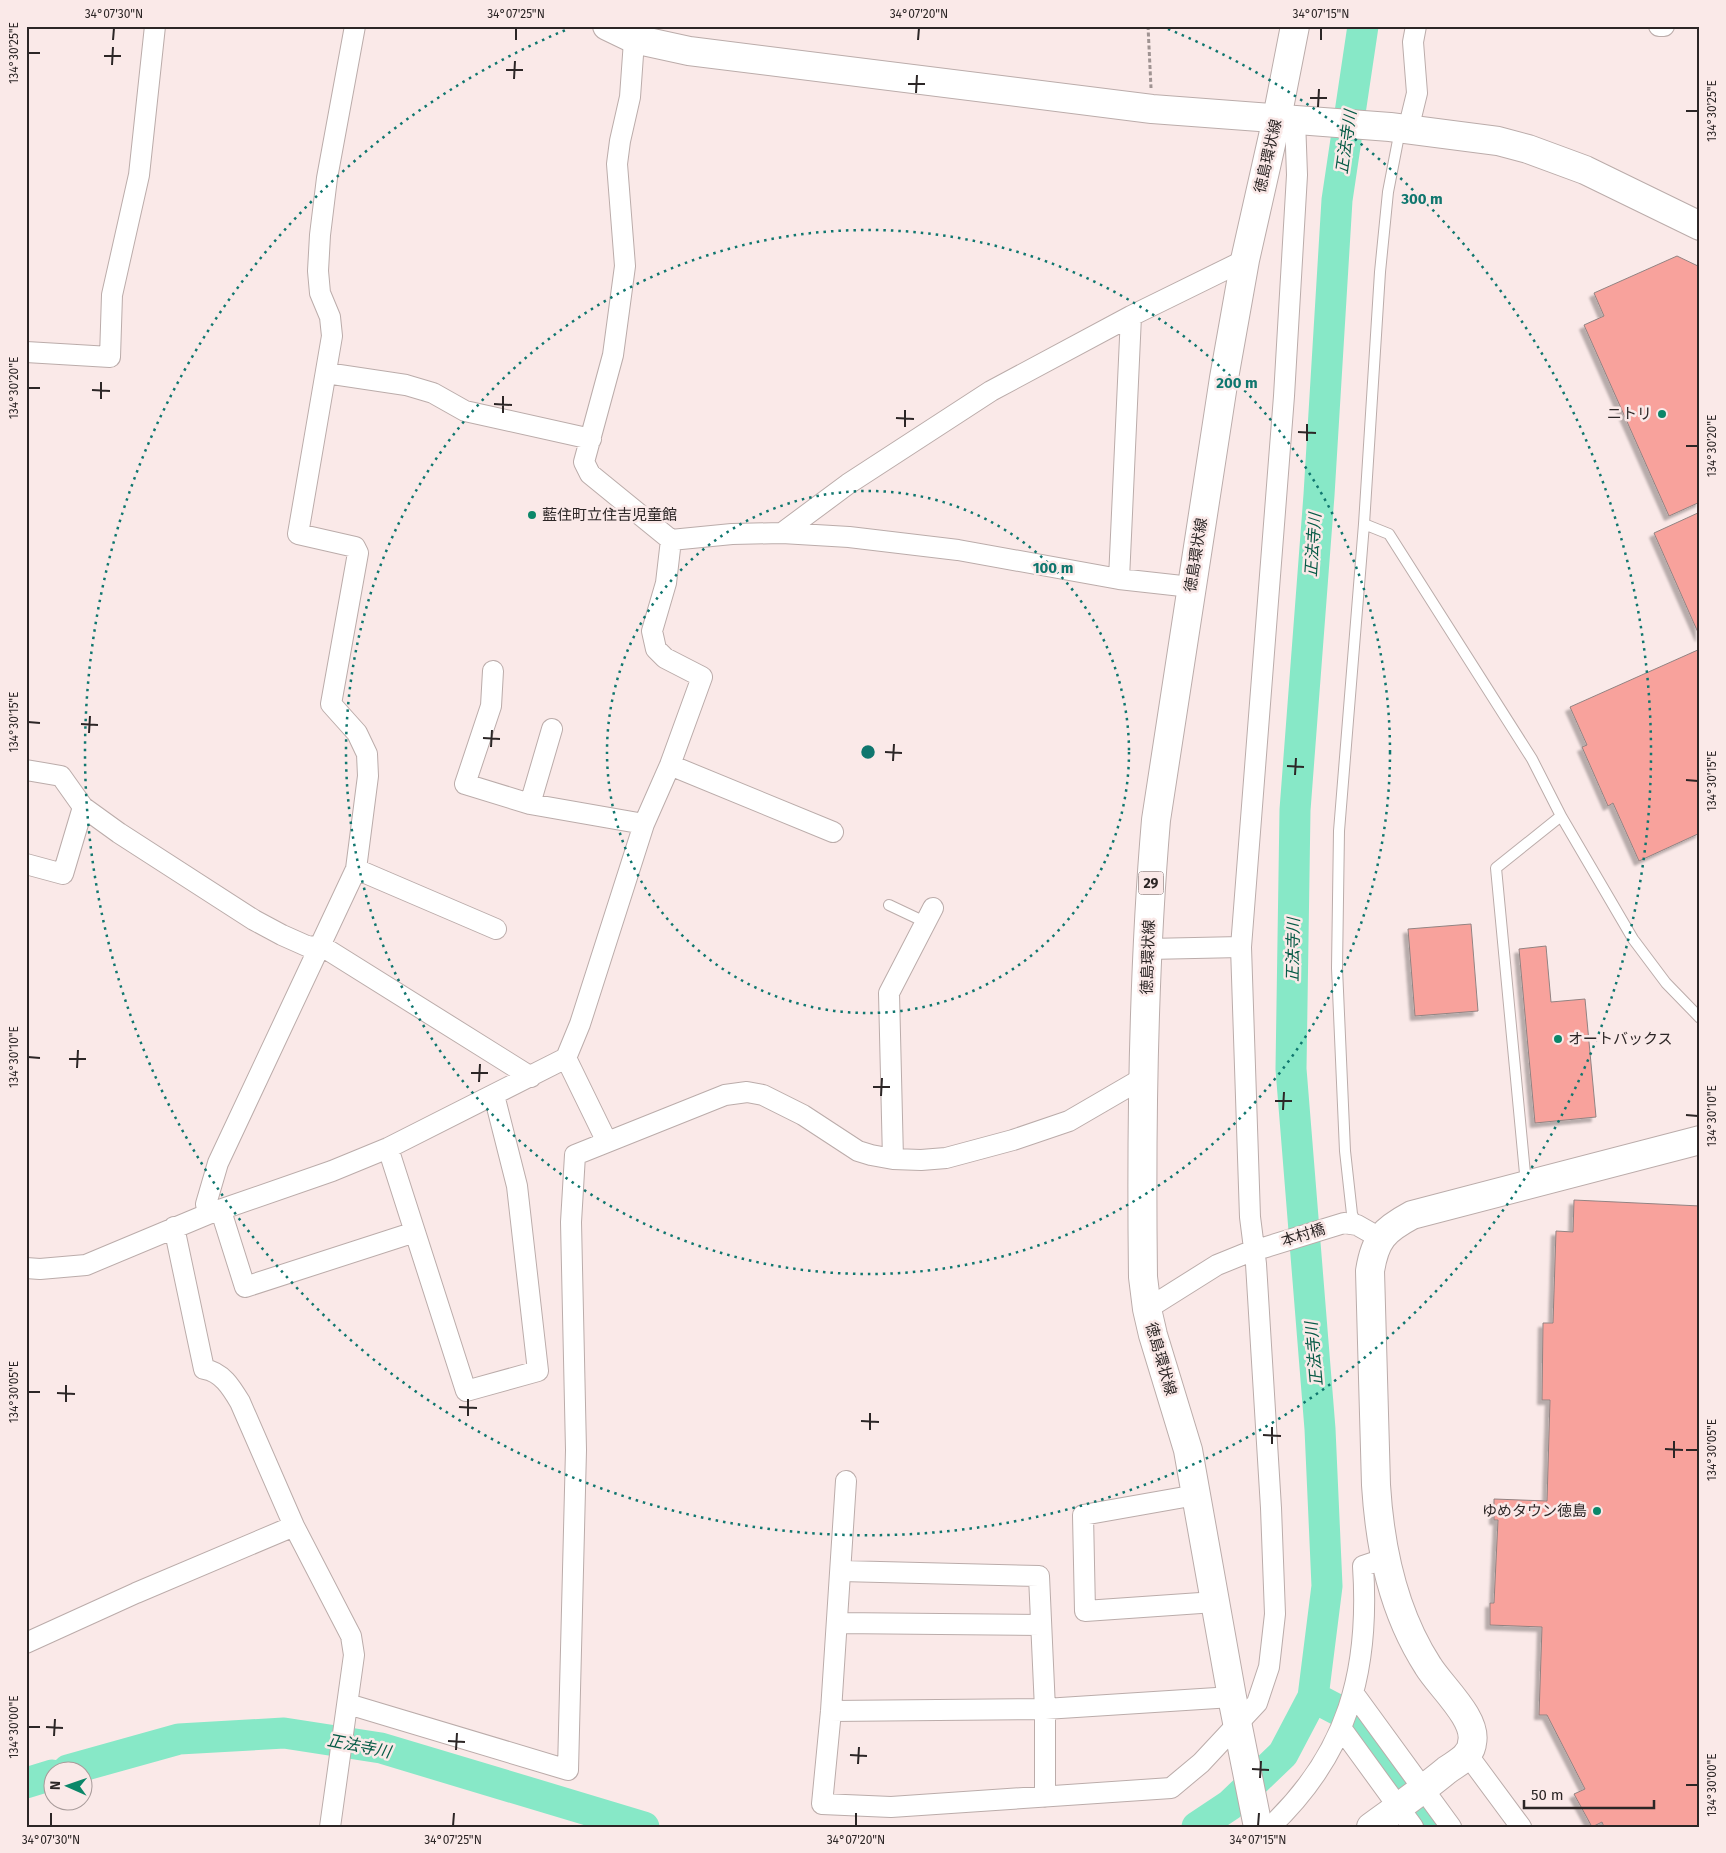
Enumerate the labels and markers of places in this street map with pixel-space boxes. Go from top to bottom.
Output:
place label: ニトリ [1607,405,1652,423]
marker: ニトリ [1656,408,1668,420]
place label: 藍住町立住吉児童館 [542,506,677,524]
marker: 藍住町立住吉児童館 [526,509,538,521]
centre of rings [859,743,877,761]
place label: オートバックス [1568,1030,1673,1048]
marker: オートバックス [1552,1033,1564,1045]
place label: ゆめタウン徳島 [1482,1502,1587,1520]
marker: ゆめタウン徳島 [1591,1505,1603,1517]

